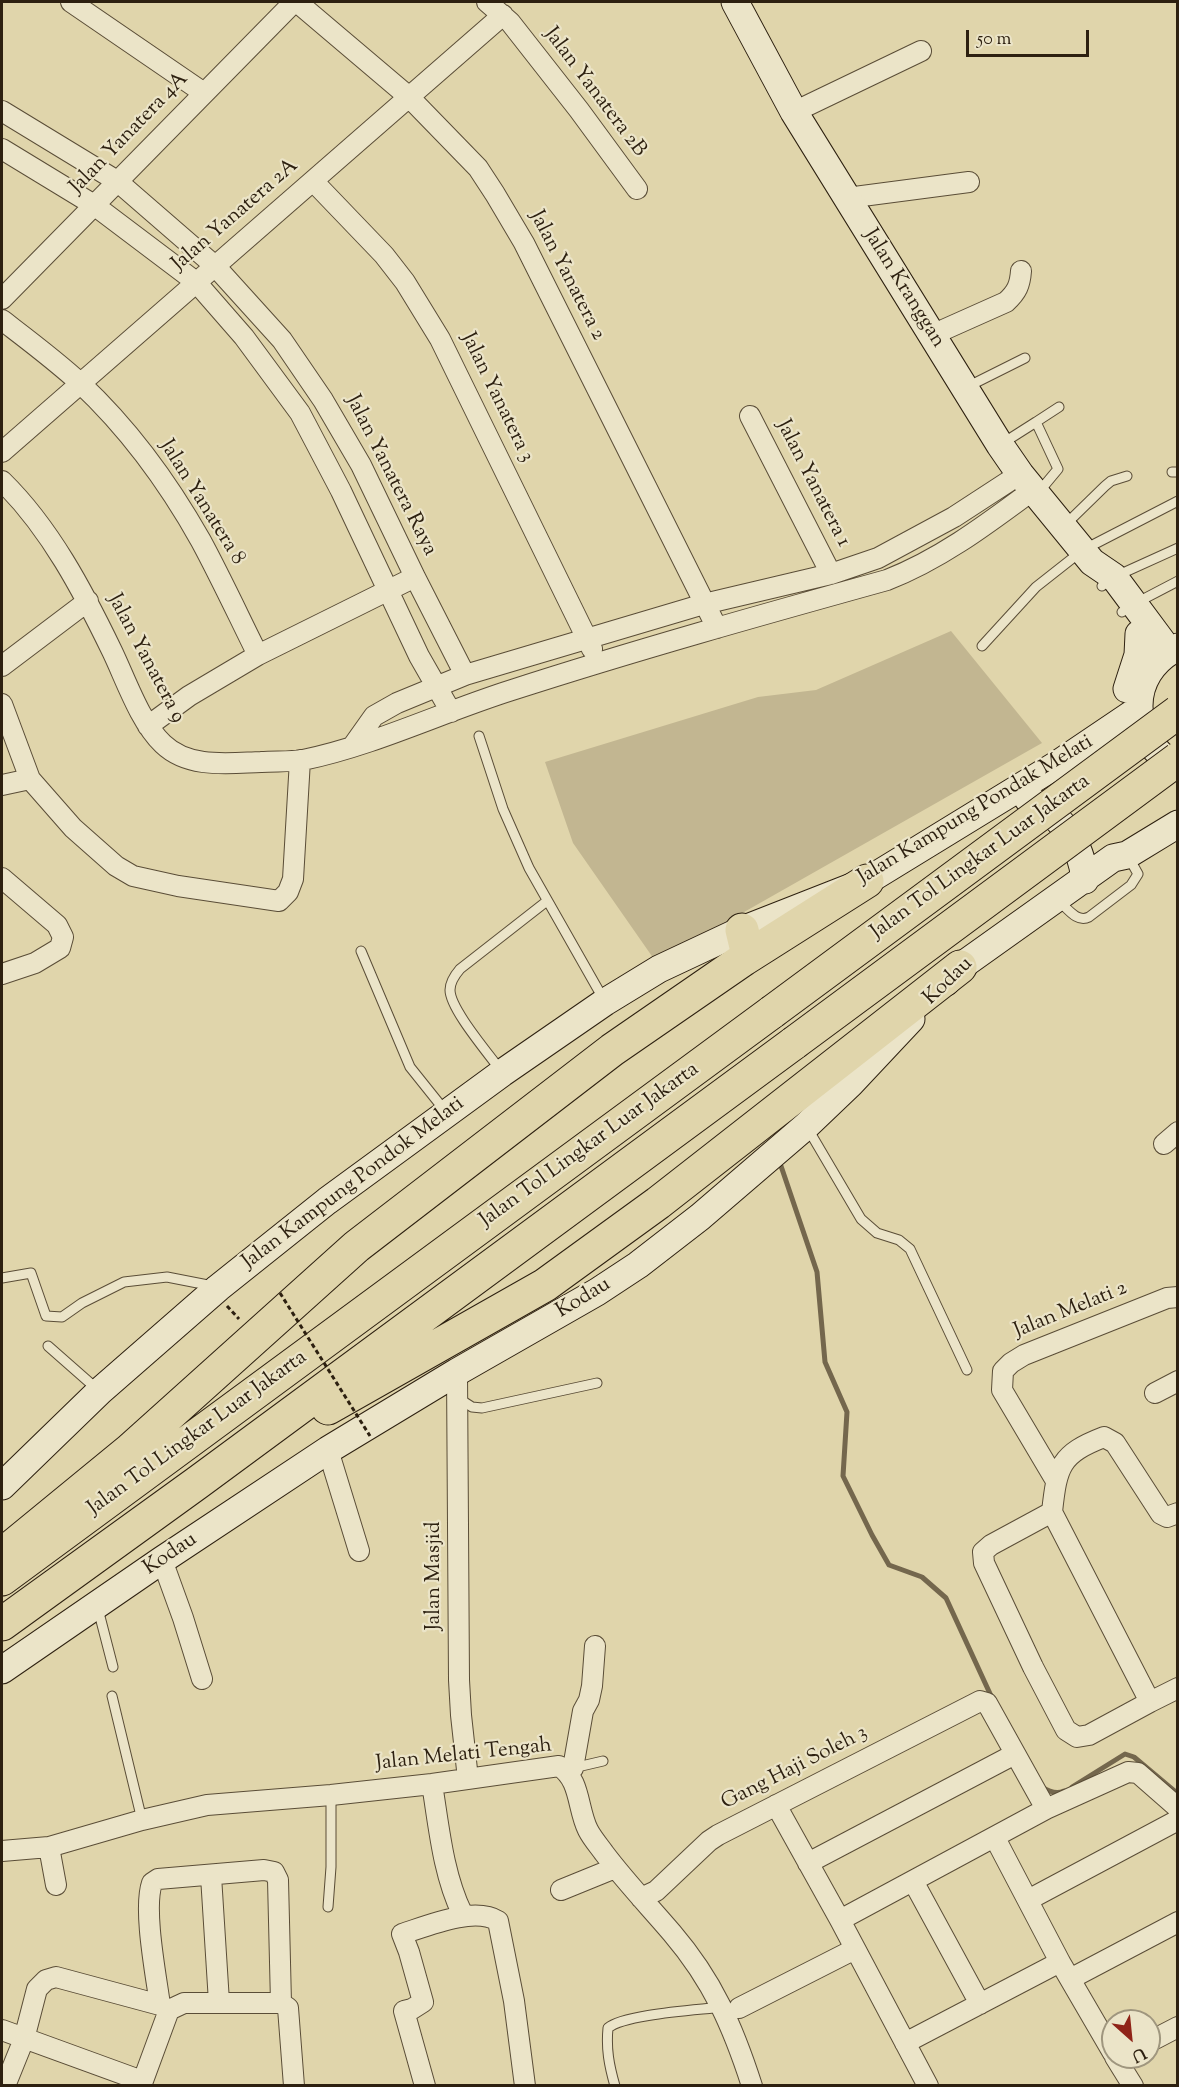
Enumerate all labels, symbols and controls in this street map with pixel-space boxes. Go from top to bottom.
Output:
scale bar [969,18,1092,56]
street label: Jalan Yanatera 2B [537,23,651,163]
text: 50 m [977,27,1011,53]
street label: Jalan Yanatera 4A [65,68,195,200]
street label: Jalan Yanatera 2A [168,154,304,278]
street label: Jalan Yanatera 2 [523,207,609,345]
street label: Jalan Kranggan [856,225,950,353]
street label: Jalan Yanatera 3 [454,329,538,467]
street label: Jalan Yanatera Raya [339,391,441,561]
street label: Jalan Yanatera 1 [769,416,855,552]
street label: Jalan Yanatera 8 [152,436,250,570]
street label: Jalan Yanatera 9 [100,590,190,728]
street label: Jalan Kampung Pondak Melati [854,731,1098,891]
street label: Jalan Tol Lingkar Luar Jakarta [866,770,1096,946]
street label: Kodau [919,952,979,1012]
street label: Jalan Tol Lingkar Luar Jakarta [475,1058,705,1234]
street label: Jalan Kampung Pondok Melati [238,1092,470,1276]
street label: Kodau [552,1273,616,1325]
street label: Jalan Melati 2 [1011,1277,1131,1345]
street label: Jalan Tol Lingkar Luar Jakarta [83,1346,313,1522]
street label: Jalan Masjid [422,1521,448,1631]
street label: Kodau [139,1528,203,1582]
street label: Gang Haji Soleh 3 [718,1721,872,1817]
street label: Jalan Melati Tengah [375,1734,553,1778]
north arrow [1101,2009,1161,2069]
text: U [1127,2040,1150,2067]

